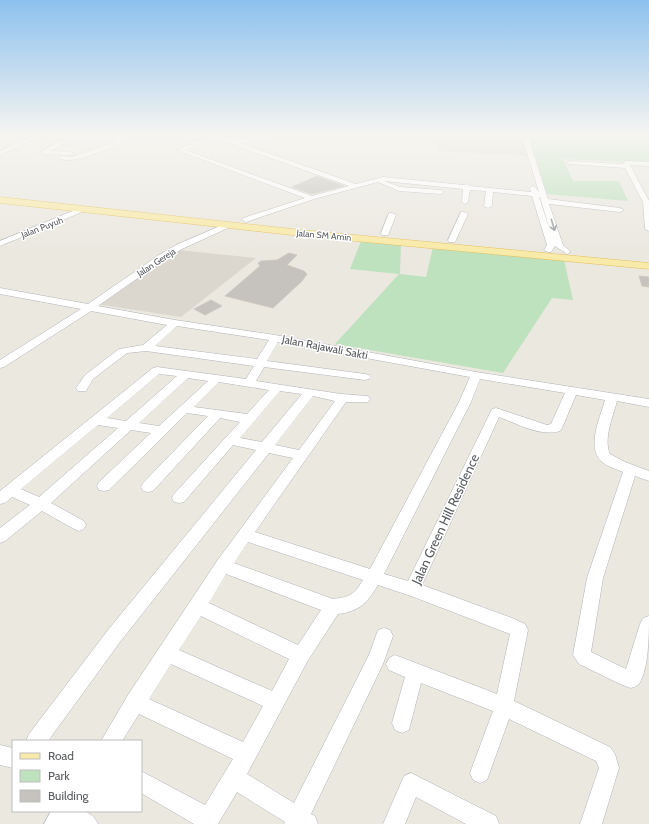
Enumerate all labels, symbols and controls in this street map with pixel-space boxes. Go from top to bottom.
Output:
street label: Jalan Puyuh [19,214,65,240]
one-way arrow [550,219,557,232]
street label: Jalan SM Amin [295,227,352,243]
street label: Jalan Gereja [134,245,179,280]
street label: Jalan Rajawali Sakti [280,332,369,362]
street label: Jalan Green Hill Residence [407,451,482,588]
legend [12,740,142,812]
text: Road [48,748,74,763]
text: Park [48,768,70,783]
text: Building [48,788,90,803]

